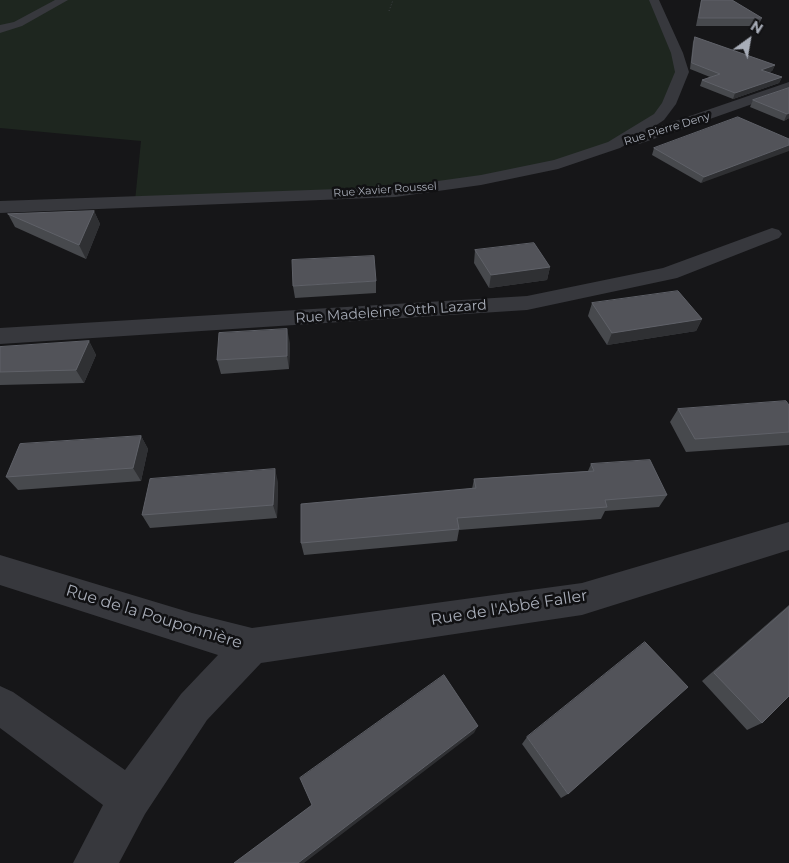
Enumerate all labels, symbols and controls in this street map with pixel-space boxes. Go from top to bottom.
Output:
north arrow [724,15,774,65]
text: N [747,17,767,38]
street label: Rue Pierre Deny [622,110,712,148]
street label: Rue Xavier Roussel [333,180,437,200]
street label: Rue Madeleine Otth Lazard [295,297,487,327]
street label: Rue de la Pouponnière [64,581,244,653]
street label: Rue de l'Abbé Faller [429,586,589,630]

